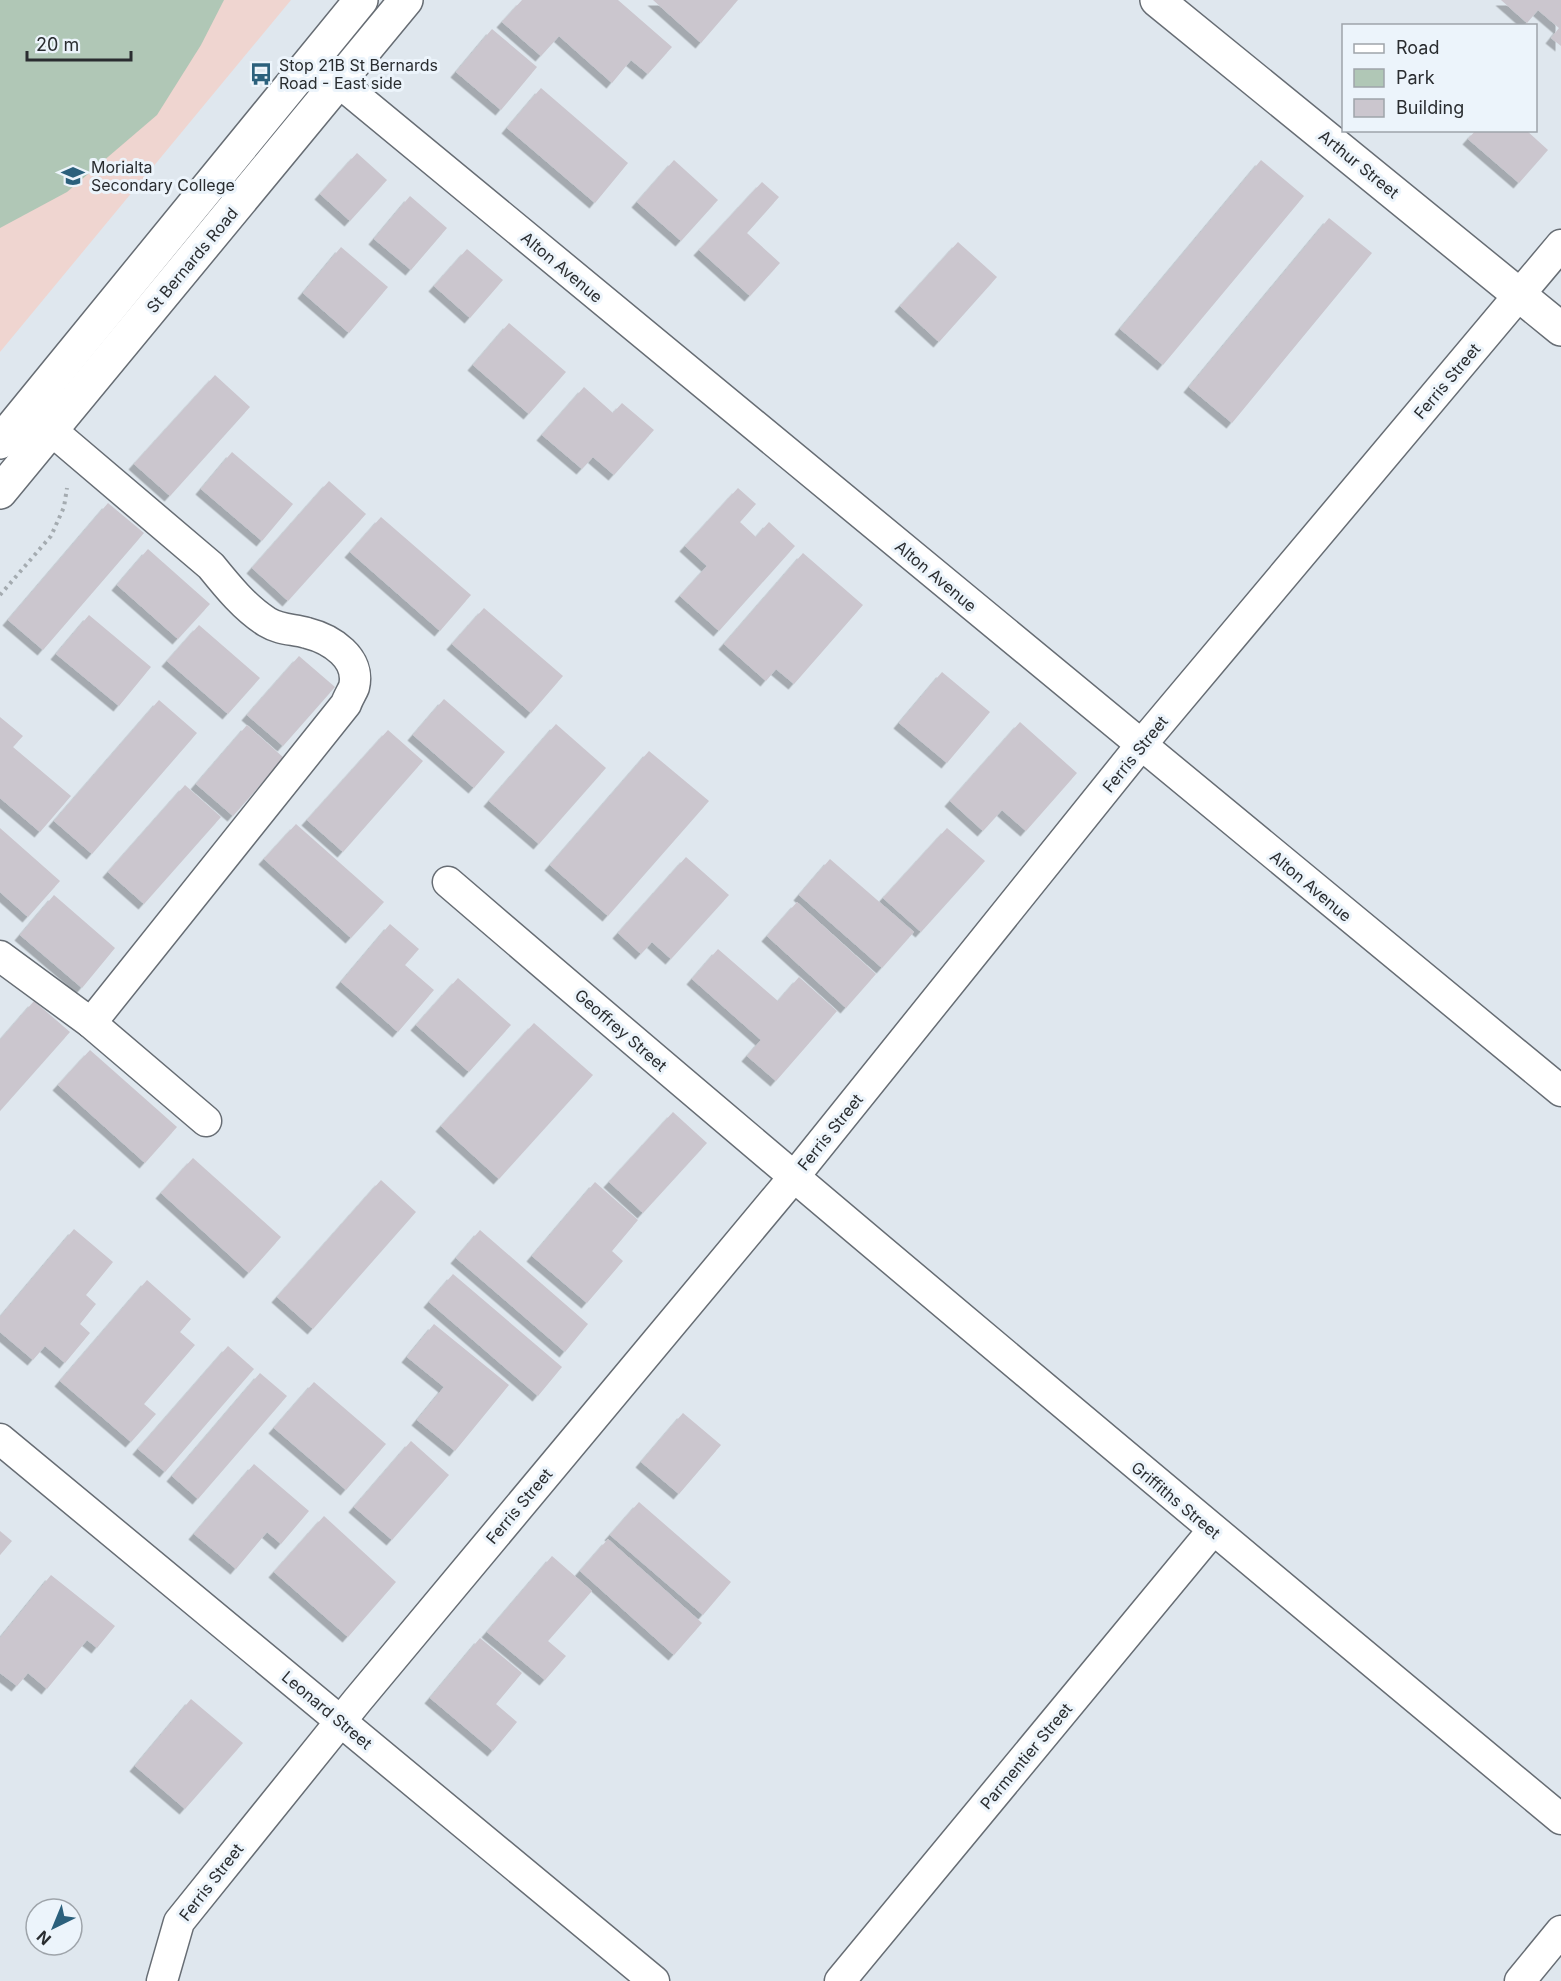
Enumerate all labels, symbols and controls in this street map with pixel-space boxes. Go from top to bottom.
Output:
scale bar [27,24,130,62]
legend [1342,24,1537,132]
text: 20 m [36,34,79,55]
text: Road [1396,37,1439,58]
place label: Stop 21B St Bernards Road - East side [279,55,438,93]
bus stop icon: Stop 21B St Bernards Road - East side [248,61,274,87]
text: Park [1396,67,1435,88]
text: Building [1396,97,1464,118]
street label: Arthur Street [1315,126,1403,202]
place label: Morialta Secondary College [91,157,235,195]
school or university icon: Morialta Secondary College [60,163,86,189]
street label: St Bernards Road [142,203,242,317]
street label: Alton Avenue [517,227,607,307]
street label: Ferris Street [1410,339,1484,423]
street label: Alton Avenue [891,536,981,616]
street label: Ferris Street [1098,712,1172,796]
street label: Alton Avenue [1266,846,1356,926]
street label: Geoffrey Street [571,985,671,1075]
street label: Ferris Street [793,1090,867,1174]
street label: Griffiths Street [1127,1457,1225,1543]
street label: Ferris Street [482,1464,556,1548]
street label: Leonard Street [278,1666,376,1754]
street label: Parmentier Street [976,1699,1076,1813]
street label: Ferris Street [175,1839,247,1925]
north arrow [24,1897,84,1957]
text: N [32,1926,55,1949]

